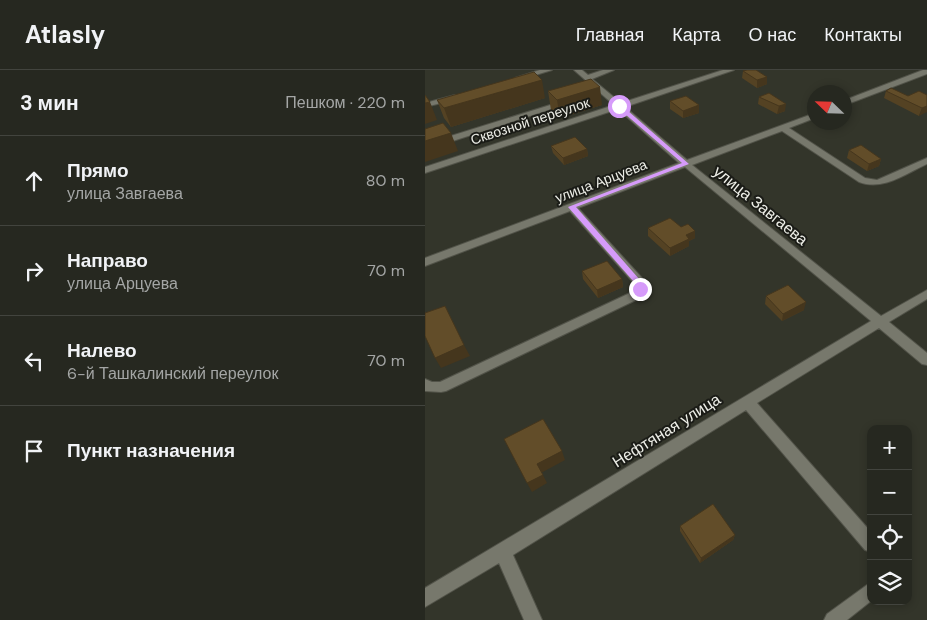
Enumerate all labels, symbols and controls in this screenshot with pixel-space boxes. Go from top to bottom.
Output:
text: Atlasly [25,19,105,50]
text: Главная [576,23,644,47]
text: Карта [672,23,721,47]
text: О нас [749,23,796,47]
text: Контакты [824,23,902,47]
north arrow [807,85,852,130]
text: 3 мин [20,89,79,117]
text: Пешком · 220 m [285,92,405,113]
street label: Сквозной переулок [468,93,593,149]
route start [608,95,631,118]
street label: улица Арцуева [552,155,650,207]
text: Прямо [67,158,129,183]
street label: улица Завгаева [709,161,812,250]
icon: ahead [20,167,48,195]
text: 80 m [366,170,405,191]
text: улица Завгаева [67,183,183,204]
text: Направо [67,248,148,273]
icon: right [20,257,48,285]
text: 70 m [367,260,405,281]
text: улица Арцуева [67,273,178,294]
route end [629,278,652,301]
text: Налево [67,338,137,363]
icon: left [20,347,48,375]
text: 70 m [367,350,405,371]
text: 6-й Ташкалинский переулок [67,363,278,384]
street label: Нефтяная улица [608,389,724,472]
map controls [867,425,912,605]
button: + [867,425,912,470]
icon: arrive [20,437,48,465]
text: Пункт назначения [67,438,235,463]
button: − [867,470,912,515]
button: locate [867,515,912,560]
button: layers [867,560,912,605]

